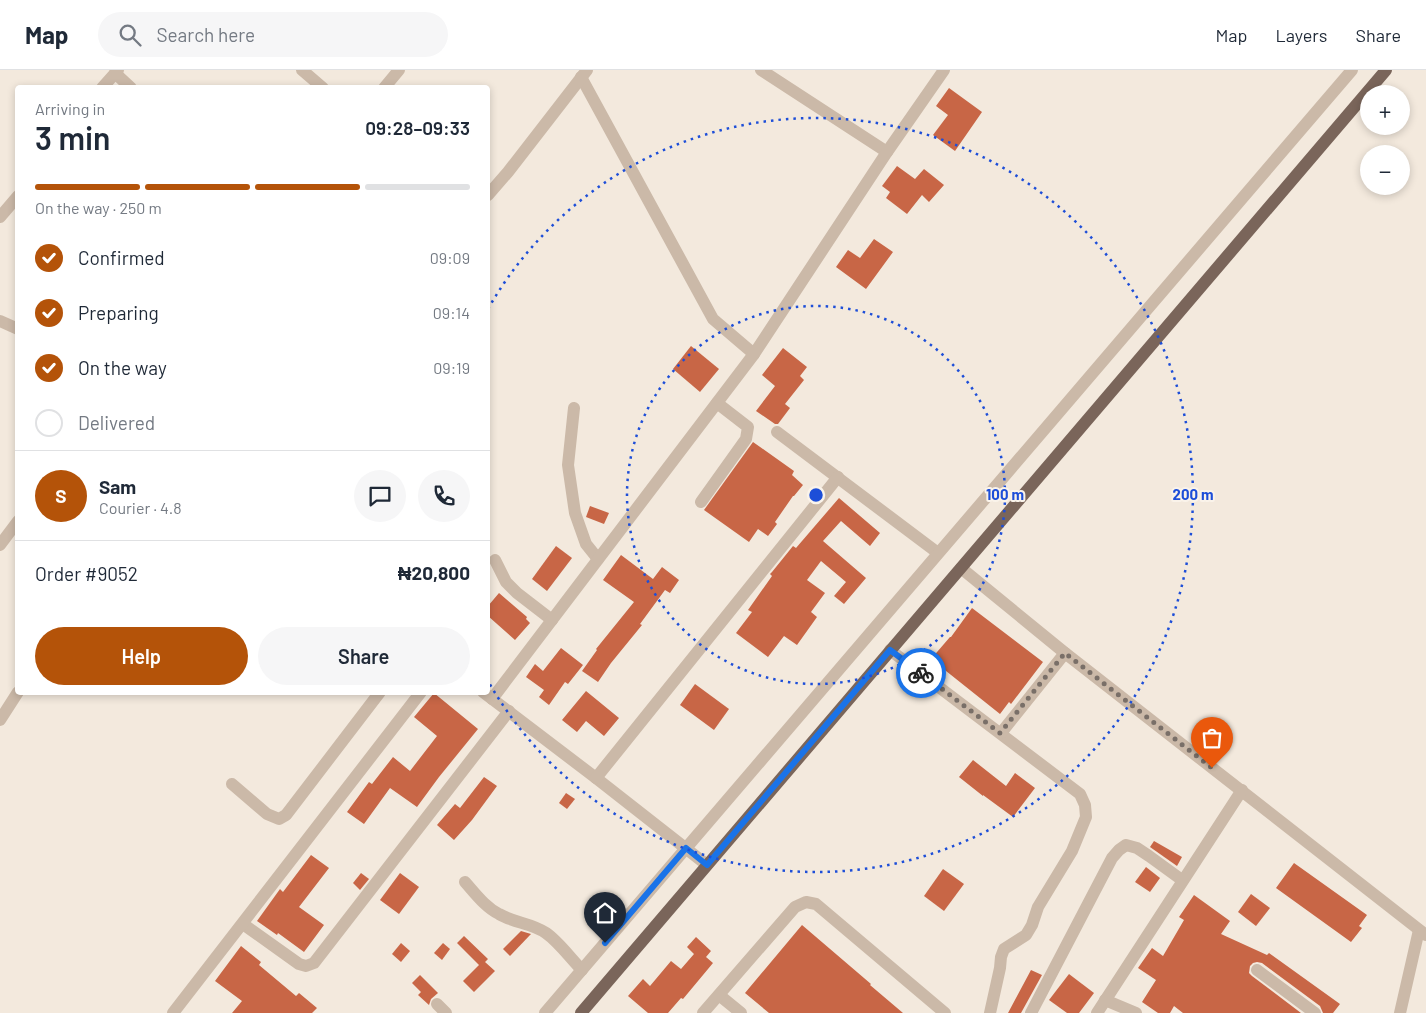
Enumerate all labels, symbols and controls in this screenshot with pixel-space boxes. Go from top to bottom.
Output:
search box [98,12,448,57]
text: Map [25,20,68,49]
icon: search [116,21,144,49]
text: Search here [156,23,255,46]
text: Map [1215,24,1247,46]
text: Layers [1275,24,1328,46]
text: Share [1356,24,1401,46]
map controls [1360,85,1410,195]
button: + [1360,85,1410,135]
text: Arriving in [35,99,105,118]
text: 09:28–09:33 [365,116,470,139]
text: 3 min [35,118,111,156]
button: − [1360,145,1410,195]
text: On the way · 250 m [35,198,162,217]
icon: check [35,244,63,272]
text: Confirmed [78,246,165,269]
text: 09:09 [430,248,470,267]
icon: check [35,299,63,327]
text: Preparing [78,301,159,324]
text: 09:14 [433,303,470,322]
icon: check [35,354,63,382]
text: On the way [78,356,167,379]
text: 09:19 [433,358,470,377]
text: Delivered [78,411,155,434]
button: chat [354,470,406,522]
button: phone [418,470,470,522]
text: Sam [99,475,136,498]
text: S [55,484,67,507]
text: 100 m [986,485,1024,503]
text: 200 m [1172,485,1214,503]
centre of rings [807,486,825,504]
text: Courier · 4.8 [99,498,182,517]
text: ₦20,800 [398,561,470,584]
text: Order #9052 [35,562,138,585]
button: Help [35,627,248,685]
button: Share [258,627,470,685]
courier [896,648,946,698]
icon: bike [907,659,935,687]
pin [1191,717,1233,768]
icon: bag [1198,724,1226,752]
pin [584,892,626,943]
icon: home [591,899,619,927]

